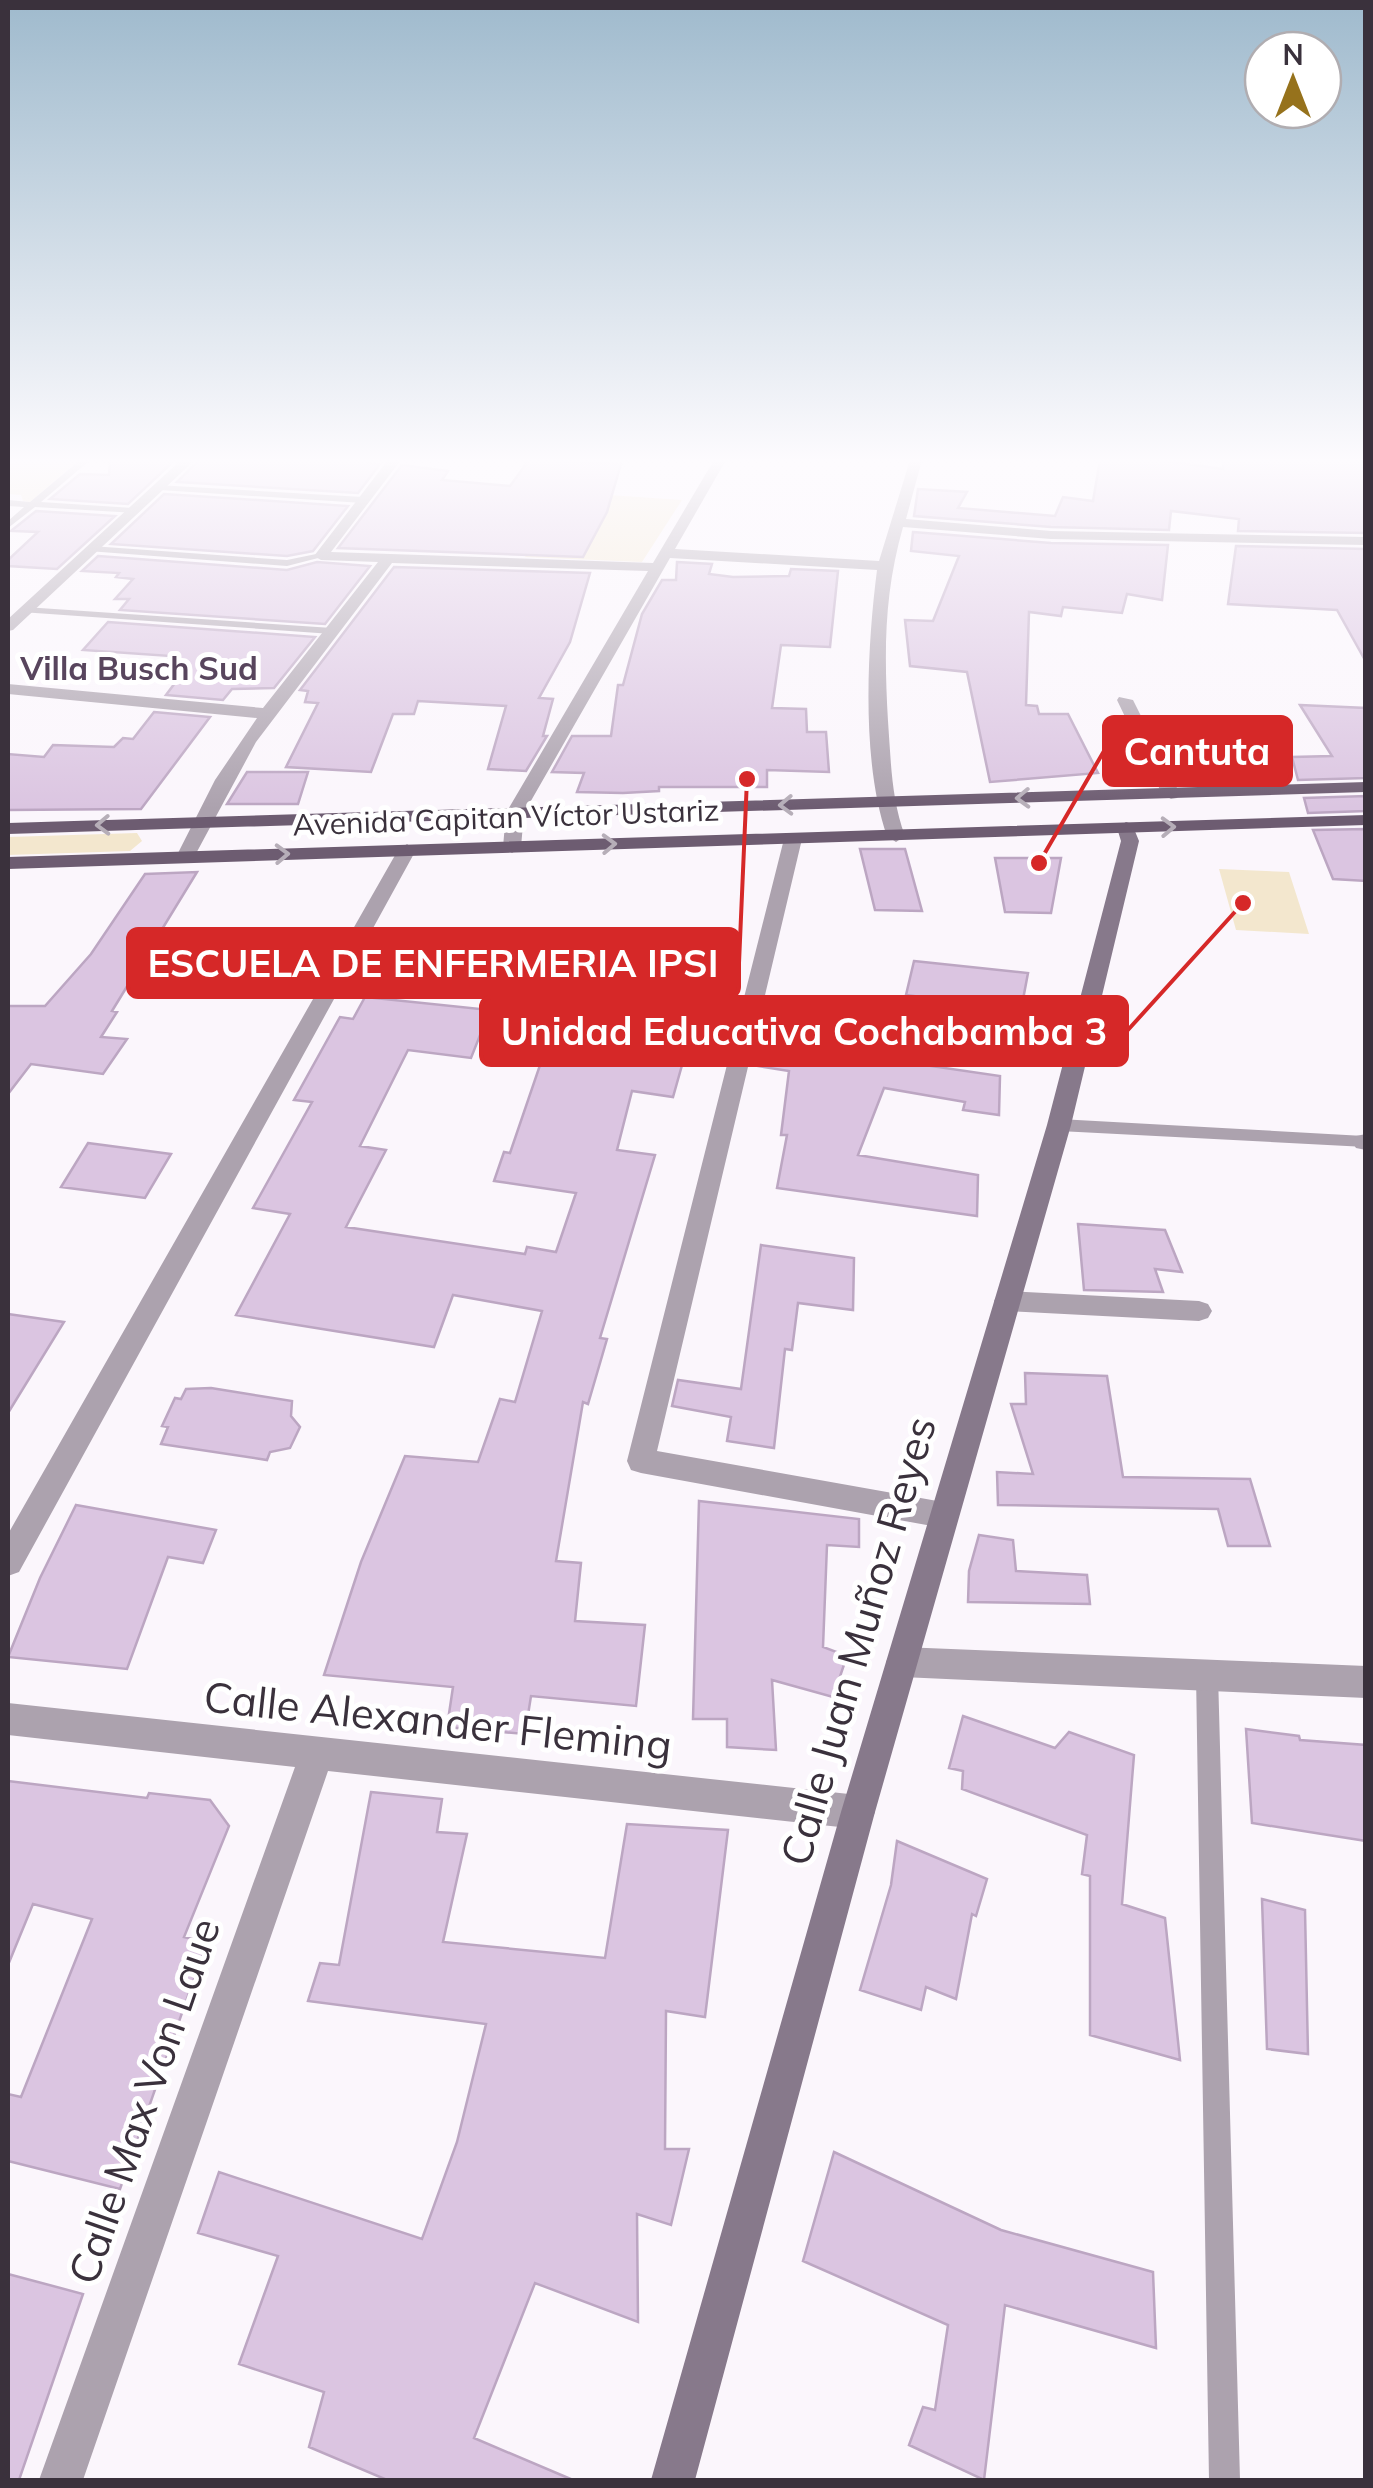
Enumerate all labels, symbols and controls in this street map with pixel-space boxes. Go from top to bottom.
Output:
north arrow [1243,30,1343,130]
text: N [1282,37,1304,72]
district label: Villa Busch Sud [19,648,258,688]
callout: Cantuta [1104,717,1291,785]
text: Cantuta [1124,727,1270,775]
one-way arrow [1015,788,1031,809]
street label: Avenida Capitan Víctor Ustariz [292,791,720,843]
one-way arrow [778,795,794,816]
one-way arrow [95,815,111,836]
one-way arrow [1161,816,1177,837]
one-way arrow [602,834,618,855]
one-way arrow [275,844,291,865]
callout: ESCUELA DE ENFERMERIA IPSI [128,929,739,997]
text: ESCUELA DE ENFERMERIA IPSI [148,939,718,987]
callout: Unidad Educativa Cochabamba 3 [481,997,1127,1065]
text: Unidad Educativa Cochabamba 3 [501,1007,1107,1055]
street label: Calle Juan Muñoz Reyes [768,1411,947,1871]
street label: Calle Alexander Fleming [201,1670,675,1771]
street label: Calle Max Von Laue [56,1911,231,2291]

